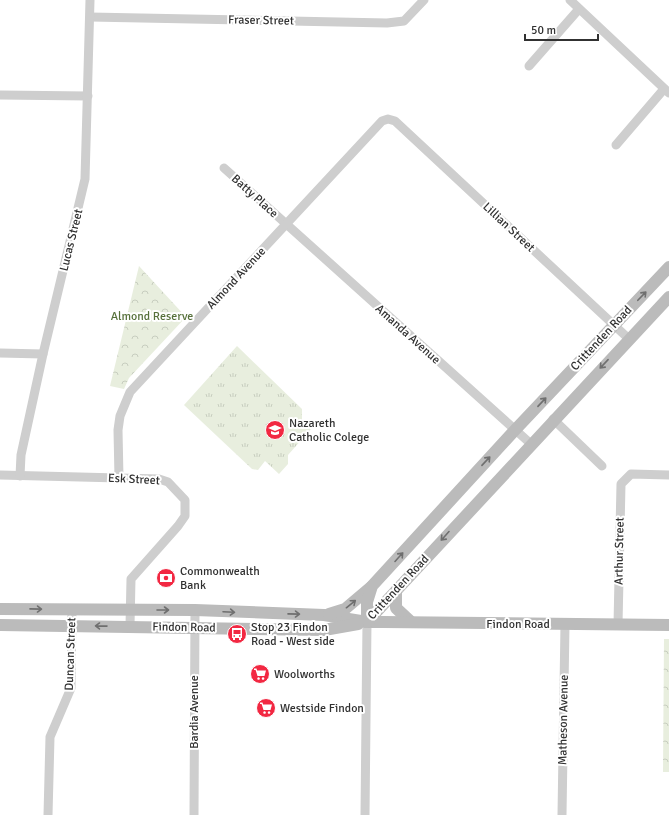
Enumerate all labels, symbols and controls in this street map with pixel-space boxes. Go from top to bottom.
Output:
street label: Fraser Street [228,12,294,29]
scale bar [525,16,598,42]
text: 50 m [531,23,556,38]
street label: Batty Place [228,171,281,221]
street label: Lillian Street [479,199,538,255]
street label: Lucas Street [57,208,86,273]
street label: Almond Avenue [204,244,269,313]
one-way arrow [637,291,646,301]
street label: Amanda Avenue [372,301,443,367]
street label: Crittenden Road [568,303,635,374]
park label: Almond Reserve [111,309,193,324]
one-way arrow [600,359,609,370]
one-way arrow [537,396,546,407]
place label: Nazareth Catholic Colege [289,416,369,445]
school or university icon: Nazareth Catholic Colege [264,419,286,441]
one-way arrow [482,456,491,466]
street label: Esk Street [108,471,160,488]
street label: Arthur Street [611,517,628,585]
one-way arrow [441,531,450,541]
street label: Crittenden Road [365,552,432,623]
one-way arrow [394,552,403,562]
place label: Commonwealth Bank [180,564,260,593]
bank icon: Commonwealth Bank [155,567,177,589]
one-way arrow [346,600,357,609]
one-way arrow [29,605,42,613]
one-way arrow [156,606,169,614]
one-way arrow [222,608,235,615]
one-way arrow [287,610,300,618]
street label: Duncan Street [62,617,79,691]
street label: Findon Road [486,617,550,632]
street label: Findon Road [152,619,216,636]
place label: Stop 23 Findon Road - West side [251,620,335,649]
one-way arrow [95,622,108,630]
bus stop icon: Stop 23 Findon Road - West side [226,623,248,645]
supermarket icon: Woolworths [249,663,271,685]
place label: Woolworths [274,667,335,682]
street label: Bardia Avenue [187,675,202,749]
street label: Matheson Avenue [555,675,572,765]
supermarket icon: Westside Findon [255,697,277,719]
place label: Westside Findon [280,701,364,716]

